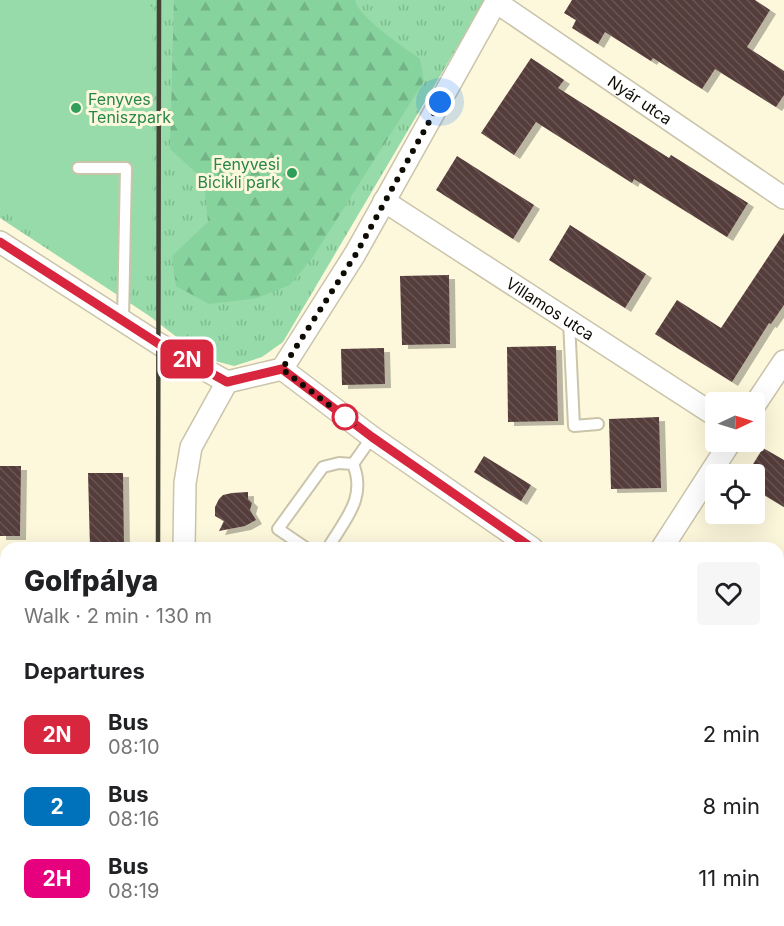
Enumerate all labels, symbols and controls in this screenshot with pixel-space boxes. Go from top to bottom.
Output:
street label: Nyár utca [604,71,676,129]
your location [425,87,455,117]
place label: Fenyves Teniszpark [88,89,171,127]
marker: Fenyves Teniszpark [69,101,83,115]
place label: Fenyvesi Bicikli park [198,154,280,192]
marker: Fenyvesi Bicikli park [285,166,299,180]
street label: Villamos utca [502,273,598,344]
line badge: 2N [160,340,214,378]
text: 2N [172,347,202,372]
north arrow [705,392,765,452]
map controls [705,392,765,524]
unlabelled marker [332,404,358,430]
button: locate [705,464,765,524]
button: heart [697,562,760,625]
text: Golfpálya [24,564,158,598]
text: Walk · 2 min · 130 m [24,604,212,628]
text: Departures [24,658,145,684]
text: Bus [108,709,149,735]
text: 2 min [703,721,760,747]
text: 2N [42,722,72,747]
text: 08:10 [108,735,160,759]
text: Bus [108,781,149,807]
text: 8 min [703,793,760,819]
text: 2 [50,794,64,819]
text: 08:16 [108,807,159,831]
text: Bus [108,853,149,879]
text: 11 min [698,865,760,891]
text: 2H [43,866,71,891]
text: 08:19 [108,879,159,903]

